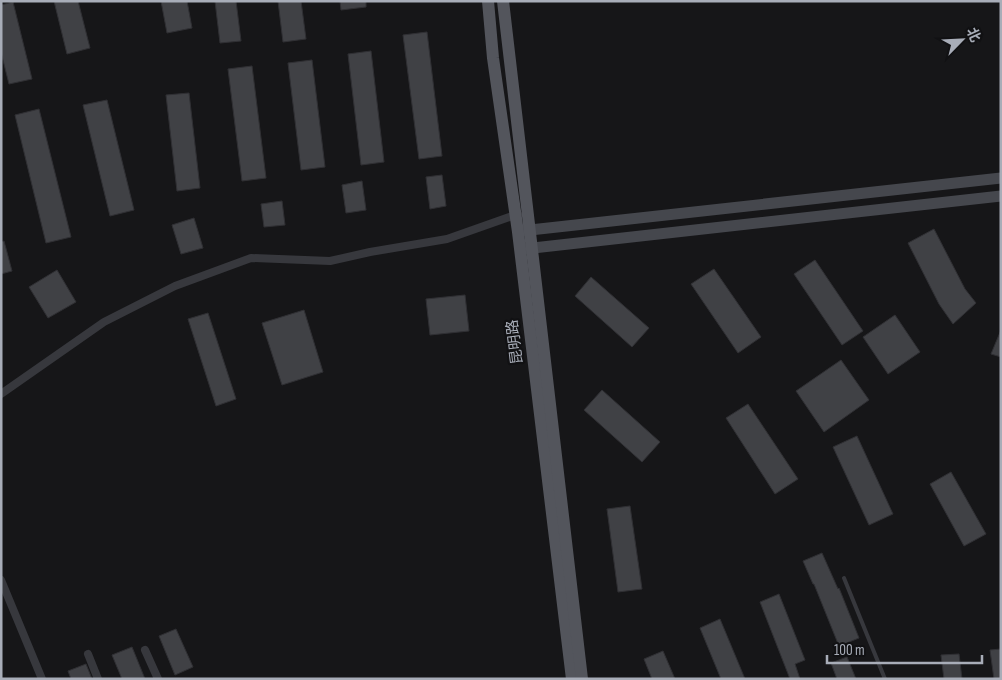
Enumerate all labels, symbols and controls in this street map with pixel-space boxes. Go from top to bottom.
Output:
north arrow [937,15,987,65]
text: 北 [963,25,984,45]
street label: 昆明路 [503,319,527,365]
scale bar [827,632,982,664]
text: 100 m [834,641,865,660]

